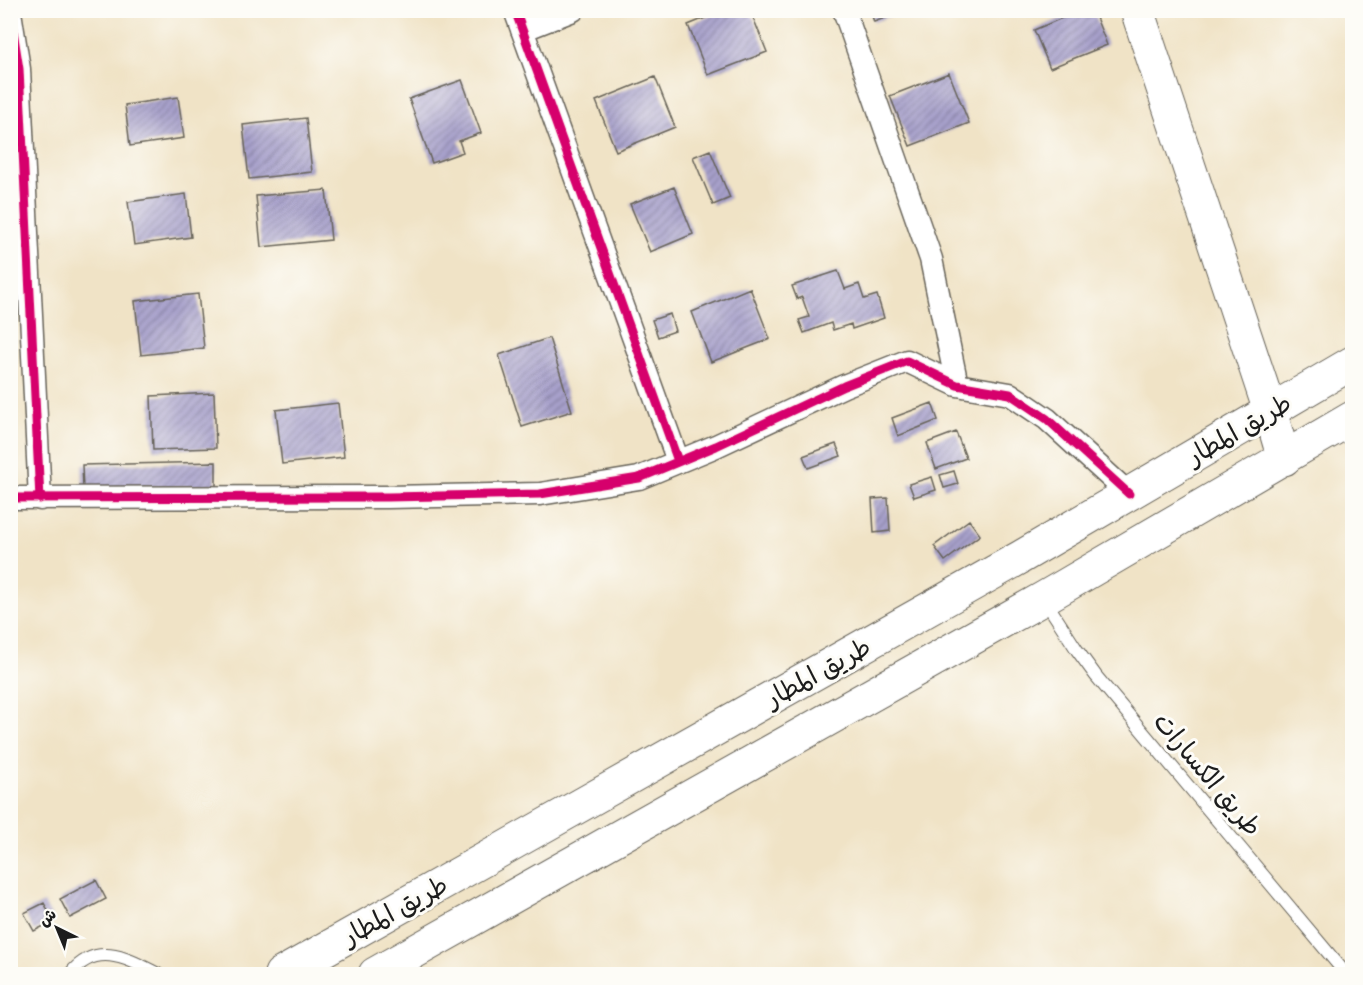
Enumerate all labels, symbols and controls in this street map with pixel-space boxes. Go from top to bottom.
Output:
street label: طريق المطار [1179,386,1300,478]
street label: طريق المطار [758,630,879,720]
street label: طريق الكسارات [1142,706,1269,846]
street label: طريق المطار [335,868,456,958]
north arrow [27,898,87,958]
text: ش [34,904,63,933]

